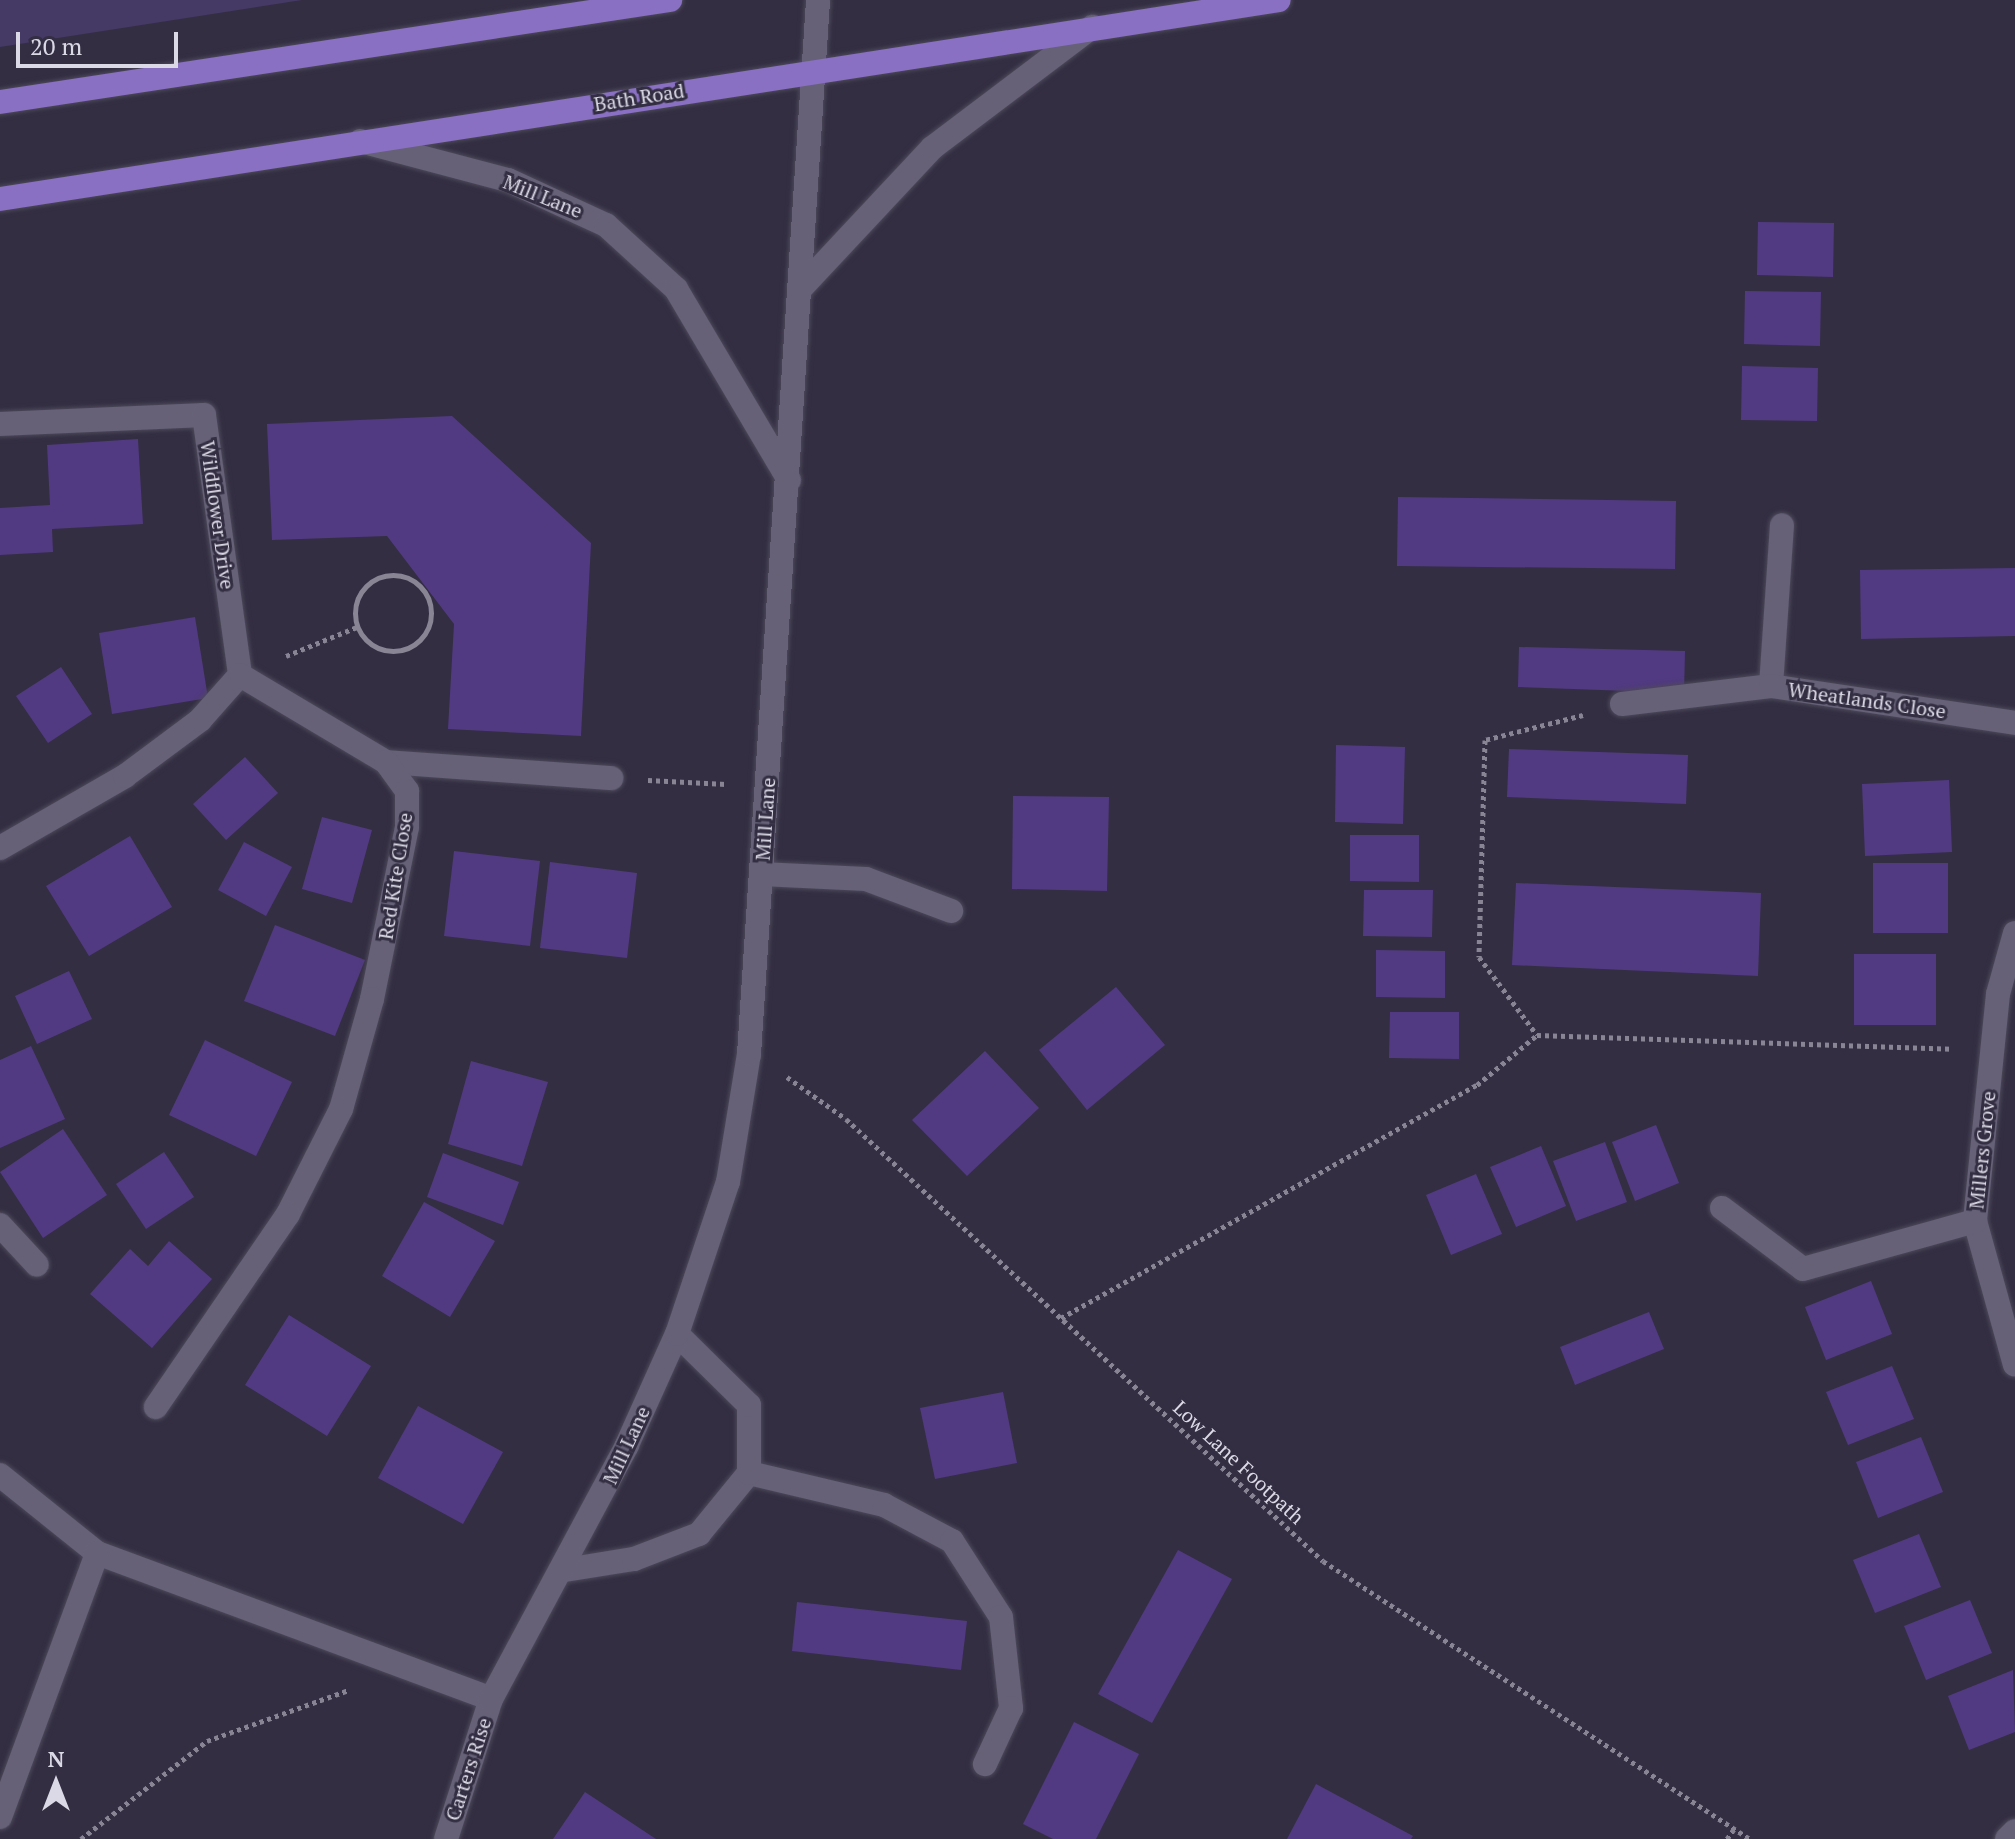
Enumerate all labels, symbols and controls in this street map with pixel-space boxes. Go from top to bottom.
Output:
scale bar [20,16,182,66]
text: 20 m [30,30,82,62]
street label: Bath Road [592,78,686,116]
street label: Mill Lane [500,169,586,223]
street label: Wildflower Drive [196,439,240,591]
street label: Wheatlands Close [1786,677,1948,723]
street label: Mill Lane [750,777,780,861]
street label: Red Kite Close [373,811,417,941]
street label: Millers Grove [1964,1090,2000,1210]
street label: Low Lane Footpath [1169,1395,1309,1529]
street label: Mill Lane [598,1402,654,1488]
street label: Carters Rise [440,1714,496,1824]
north arrow [16,1743,96,1823]
text: N [48,1744,64,1773]

